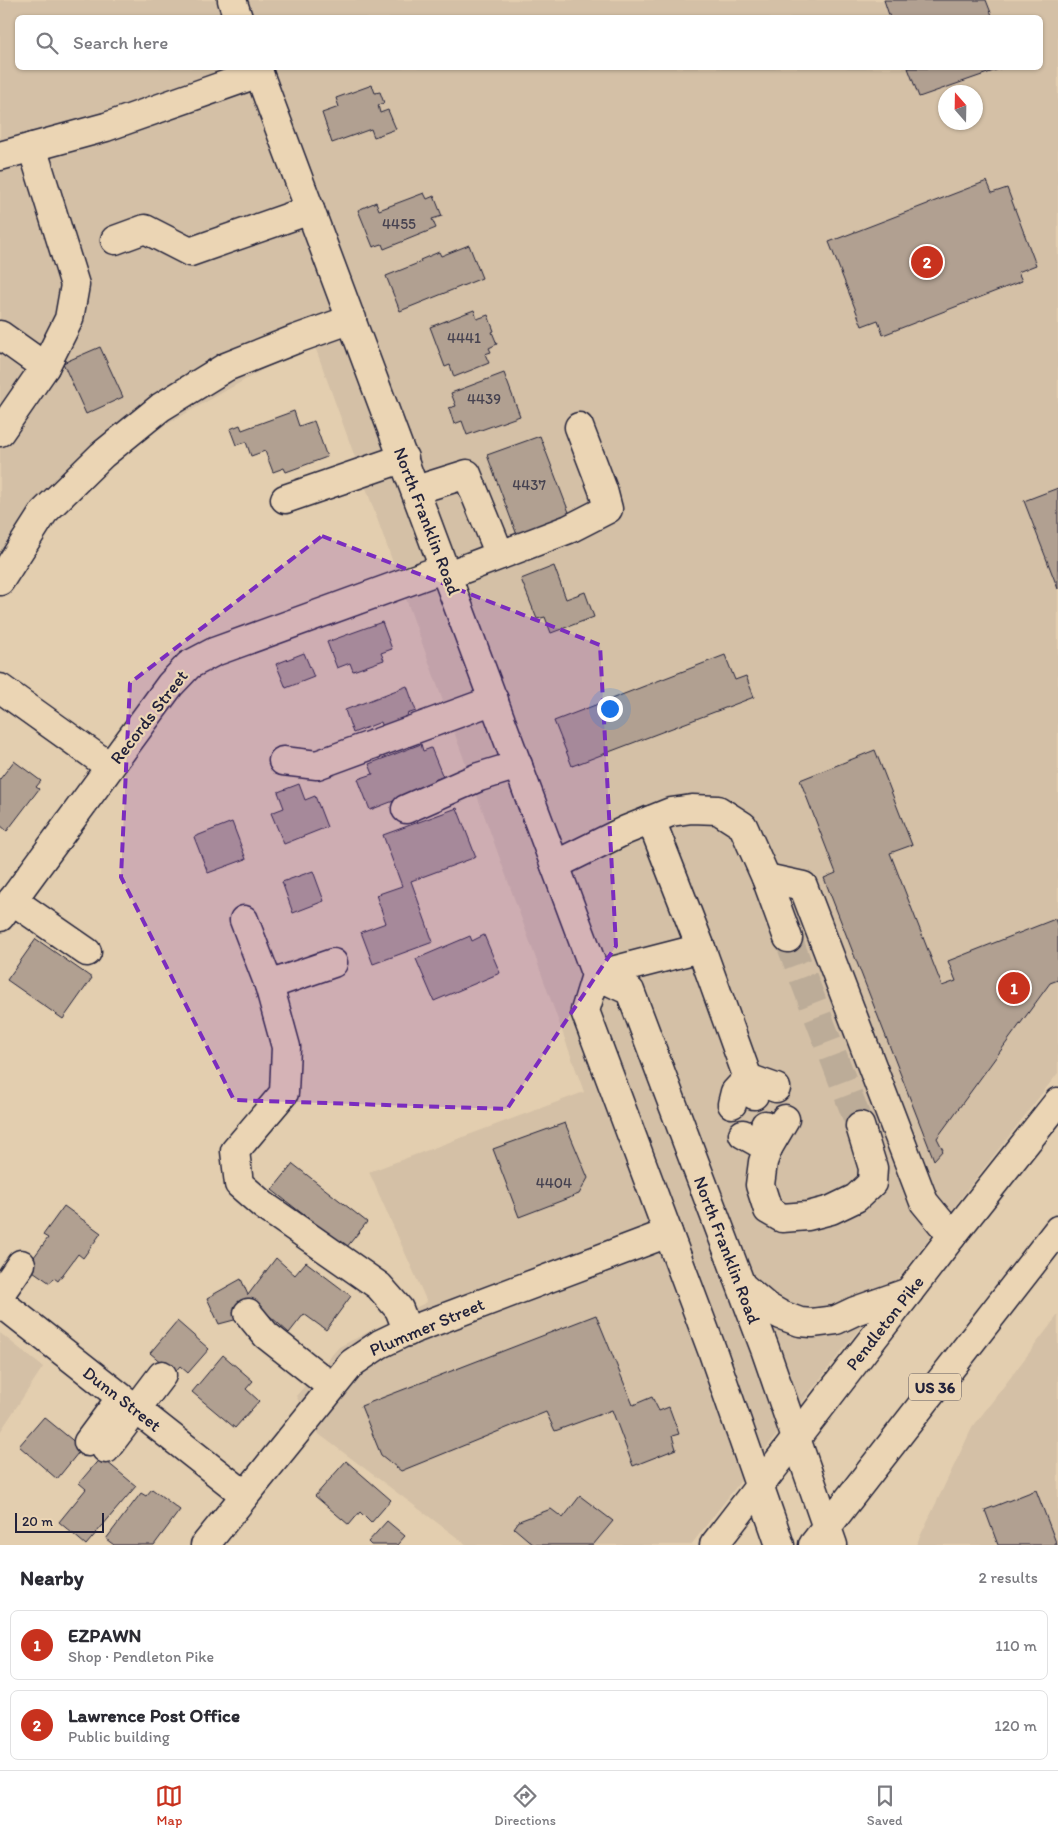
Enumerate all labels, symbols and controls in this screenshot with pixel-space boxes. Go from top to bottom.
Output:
search box [15,15,1043,70]
icon: search [33,29,61,57]
text: Search here [73,31,168,54]
north arrow [938,85,983,130]
house number: 4455 [382,215,416,233]
pin: 2 [911,243,943,281]
house number: 4441 [447,329,481,347]
house number: 4439 [467,390,501,408]
street label: North Franklin Road [389,444,465,598]
house number: 4437 [512,476,546,494]
street label: Records Street [105,665,193,768]
your location [597,696,623,722]
pin: 1 [998,969,1030,1007]
street label: North Franklin Road [689,1173,765,1327]
house number: 4404 [536,1174,572,1192]
street label: Pendleton Pike [841,1271,929,1375]
street label: Plummer Street [366,1293,488,1361]
street label: Dunn Street [78,1362,166,1437]
road number: US 36 [909,1374,961,1400]
scale bar [15,1510,104,1533]
text: 20 m [22,1513,53,1530]
text: Nearby [20,1565,84,1590]
text: 2 results [978,1568,1038,1587]
text: EZPAWN [68,1624,141,1647]
text: 1 [33,1636,41,1655]
text: 110 m [995,1636,1037,1655]
text: Shop · Pendleton Pike [68,1647,214,1666]
text: Lawrence Post Office [68,1704,240,1727]
text: 2 [33,1716,41,1735]
text: 120 m [994,1716,1037,1735]
text: Public building [68,1727,170,1746]
tab: Map [155,1782,183,1829]
tab: Directions [494,1782,556,1829]
tab: Saved [867,1782,903,1829]

